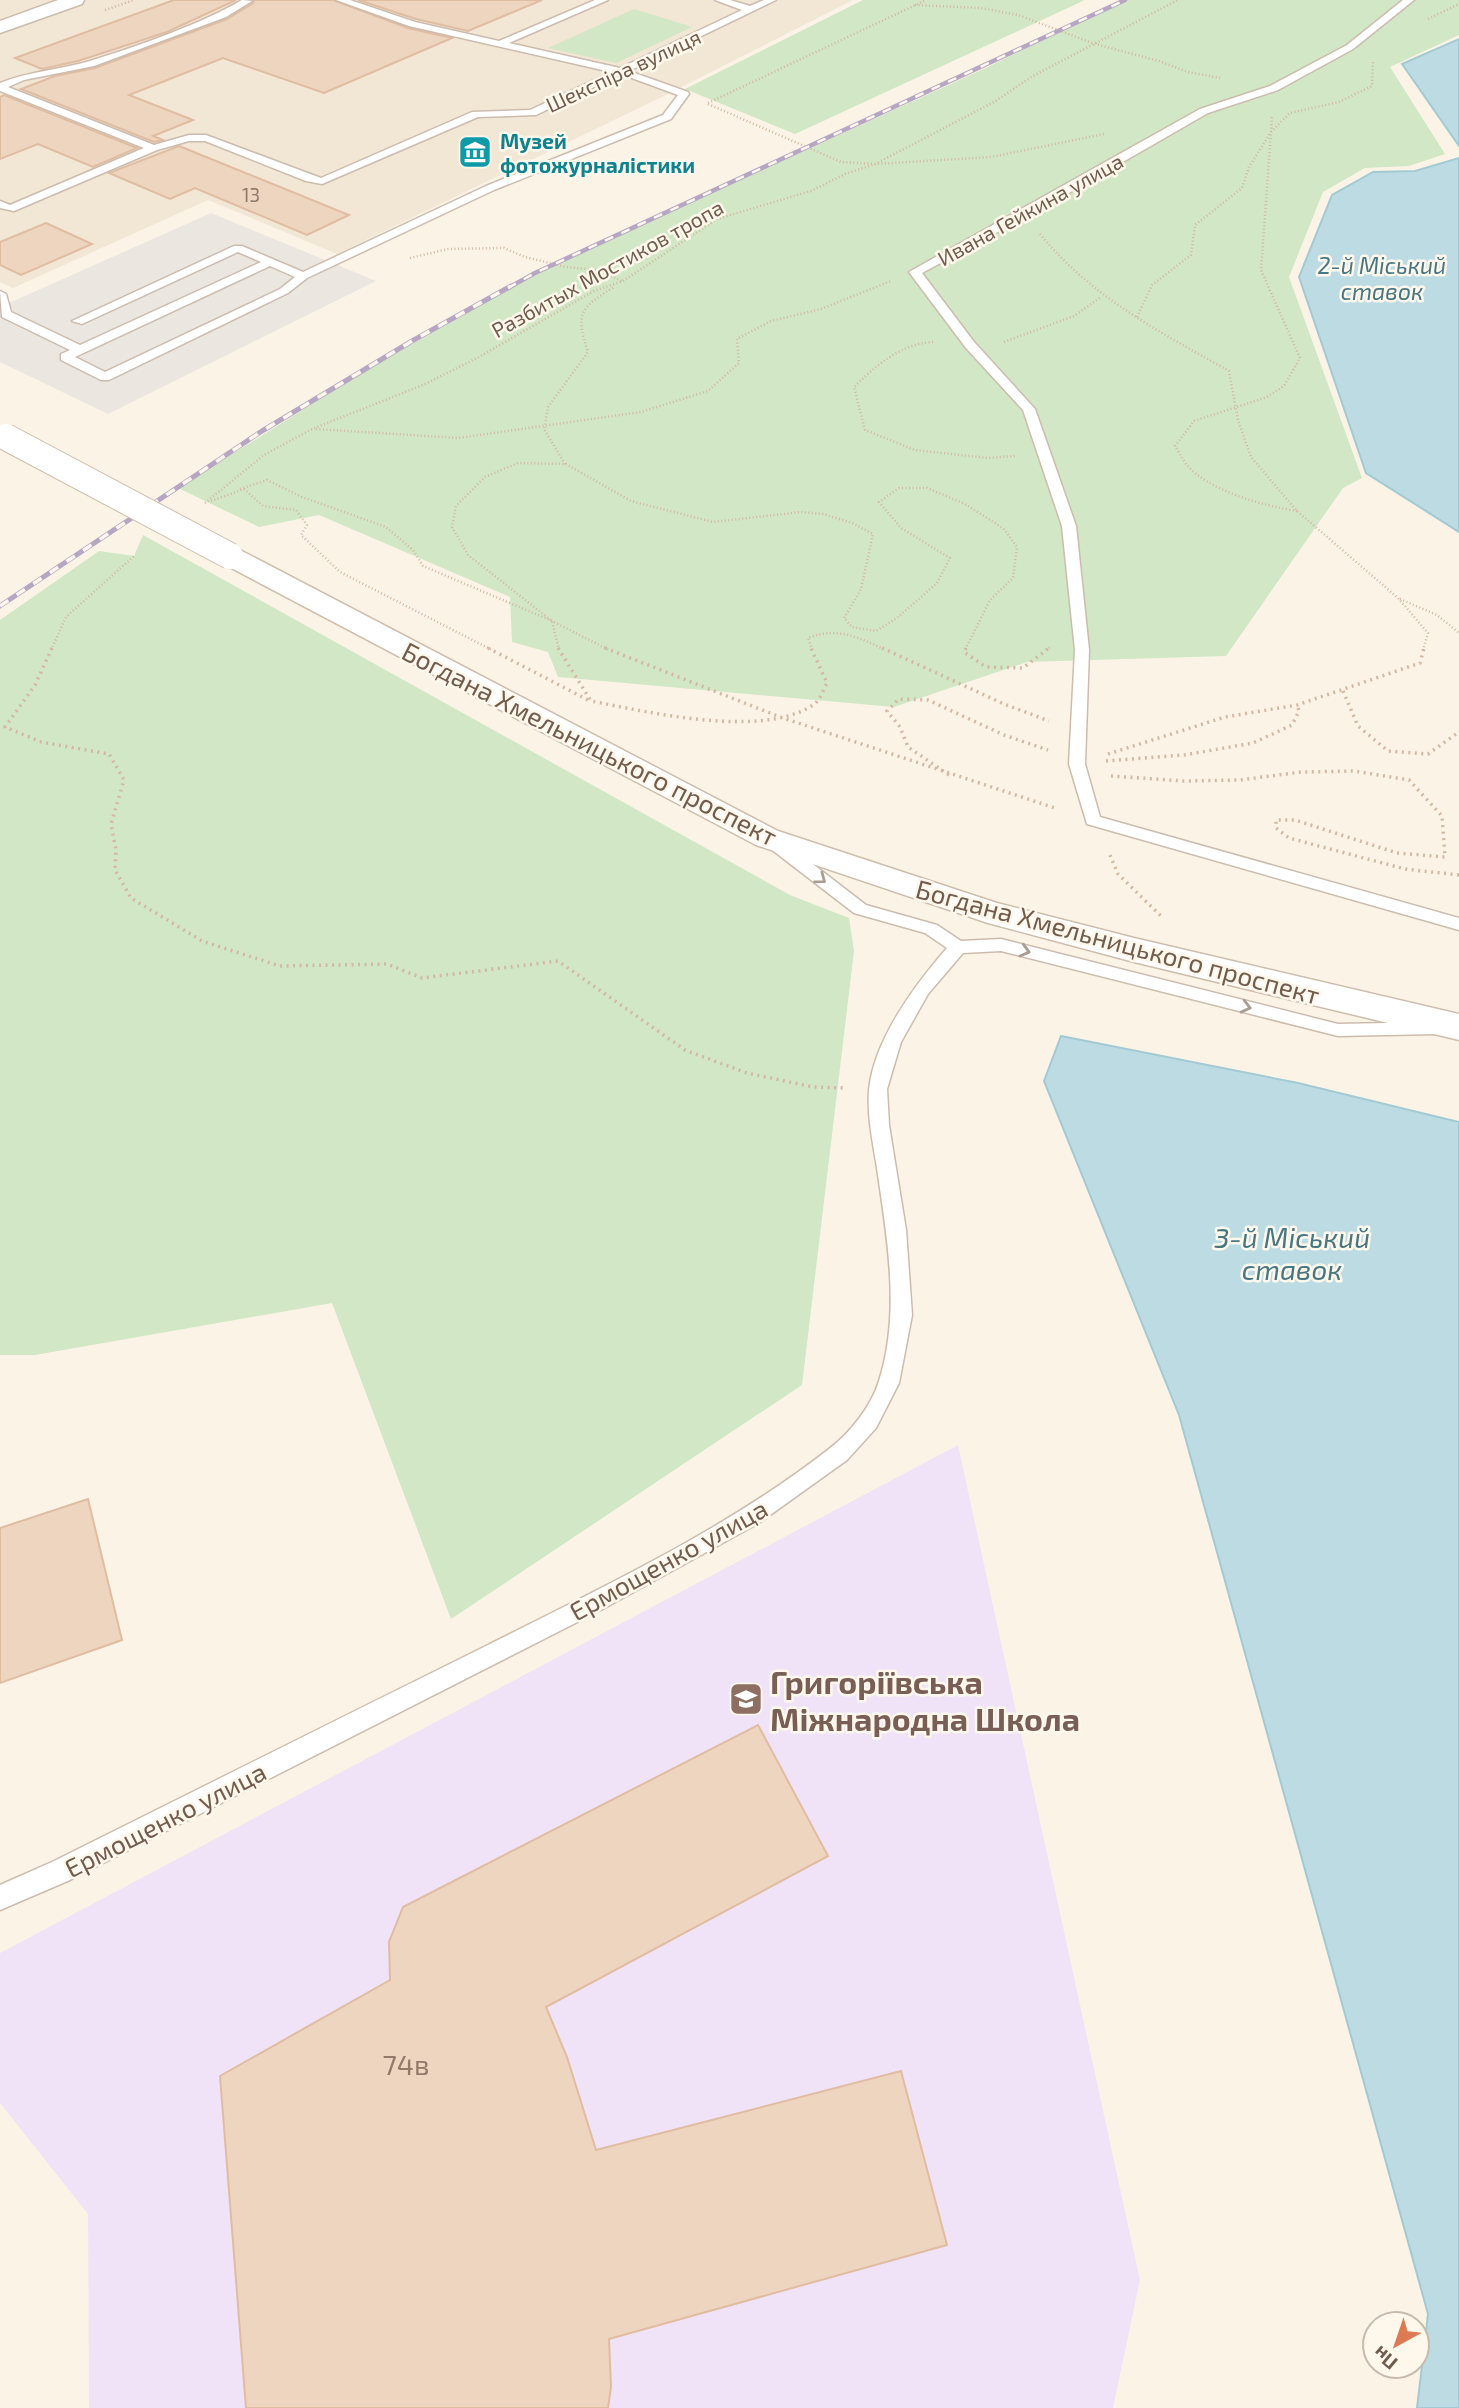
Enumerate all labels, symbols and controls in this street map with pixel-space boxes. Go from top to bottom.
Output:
street label: Шекспіра вулиця [541,23,705,118]
place label: Музей фотожурналістики [500,128,695,177]
museum icon: Музей фотожурналістики [456,133,494,171]
street label: Ивана Гейкина улица [933,148,1128,271]
house number: 13 [242,183,260,206]
street label: Разбитых Мостиков тропа [487,194,727,342]
water label: 2-й Міський ставок [1318,251,1446,305]
street label: Богдана Хмельницького проспект [397,635,783,851]
one-way arrow [814,871,826,883]
street label: Богдана Хмельницького проспект [913,872,1323,1010]
one-way arrow [1019,943,1031,957]
one-way arrow [1240,999,1252,1013]
water label: 3-й Міський ставок [1214,1220,1370,1286]
street label: Ермощенко улица [564,1492,773,1627]
place label: Григоріївська Міжнародна Школа [770,1662,1080,1737]
school or university icon: Григоріївська Міжнародна Школа [727,1680,765,1718]
street label: Ермощенко улица [59,1755,271,1884]
house number: 74в [382,2047,430,2081]
north arrow [1361,2310,1431,2380]
text: Пн [1368,2342,1402,2375]

